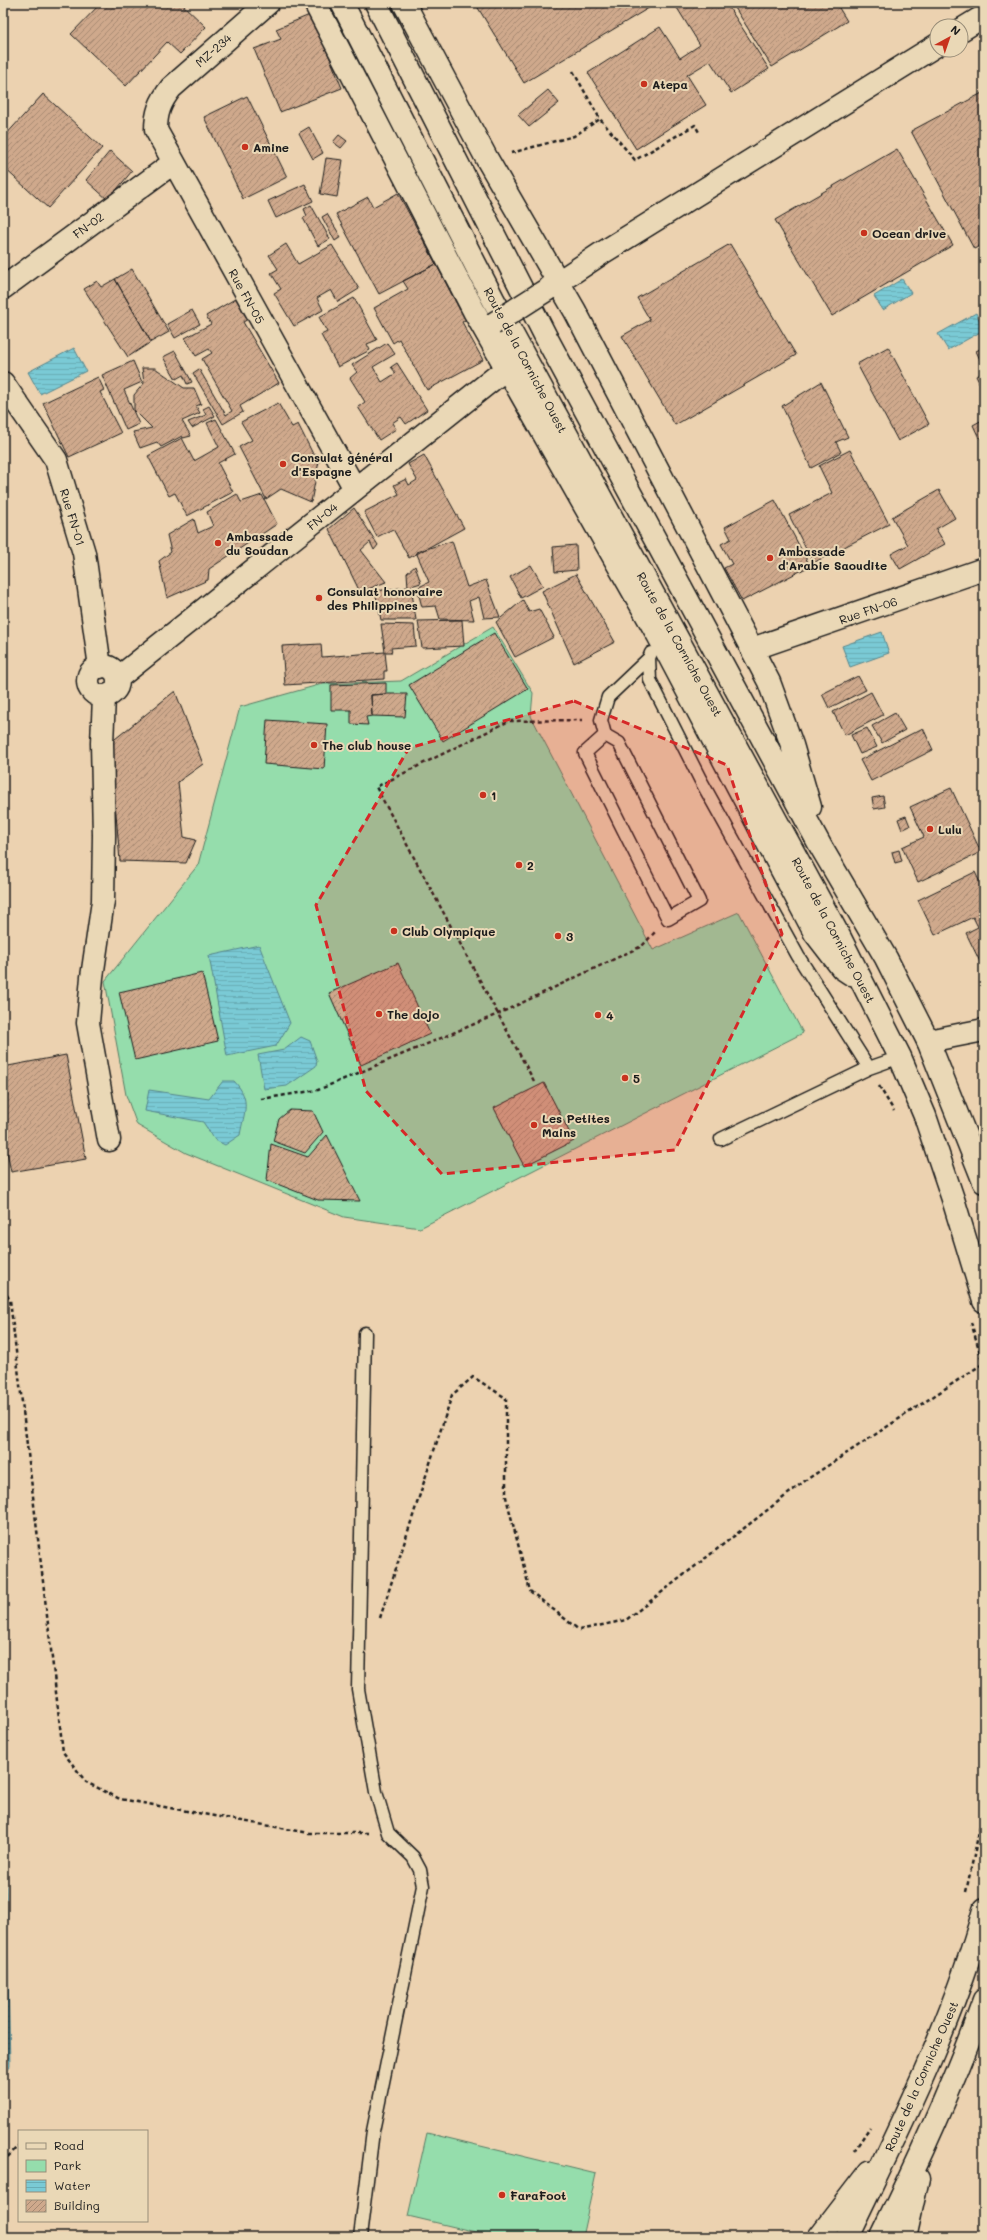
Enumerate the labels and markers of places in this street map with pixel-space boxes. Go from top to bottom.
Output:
place label: Atepa [652,76,688,92]
marker: Atepa [639,79,649,89]
place label: Amine [253,139,289,155]
marker: Amine [240,142,250,152]
place label: Ocean drive [872,225,946,241]
marker: Ocean drive [859,228,869,238]
place label: Consulat général d'Espagne [291,449,392,479]
marker: Consulat général d'Espagne [278,459,288,469]
place label: Ambassade du Soudan [226,528,293,558]
marker: Ambassade du Soudan [213,538,223,548]
place label: Ambassade d'Arabie Saoudite [778,543,887,573]
marker: Ambassade d'Arabie Saoudite [765,553,775,563]
place label: Consulat honoraire des Philippines [327,583,443,613]
marker: Consulat honoraire des Philippines [314,593,324,603]
place label: The club house [322,737,411,753]
marker: The club house [309,740,319,750]
place label: 1 [491,787,496,803]
marker: 1 [478,790,488,800]
place label: Lulu [938,821,962,837]
marker: Lulu [925,824,935,834]
place label: 2 [527,857,534,873]
marker: 2 [514,860,524,870]
place label: Club Olympique [402,923,495,939]
marker: Club Olympique [389,926,399,936]
place label: 3 [566,928,573,944]
marker: 3 [553,931,563,941]
place label: The dojo [387,1006,439,1022]
place label: 4 [606,1007,614,1023]
marker: The dojo [374,1009,384,1019]
marker: 4 [593,1010,603,1020]
place label: 5 [633,1070,640,1086]
marker: 5 [620,1073,630,1083]
place label: Les Petites Mains [542,1110,610,1140]
marker: Les Petites Mains [529,1120,539,1130]
place label: FaraFoot [510,2187,566,2203]
marker: FaraFoot [497,2190,507,2200]

